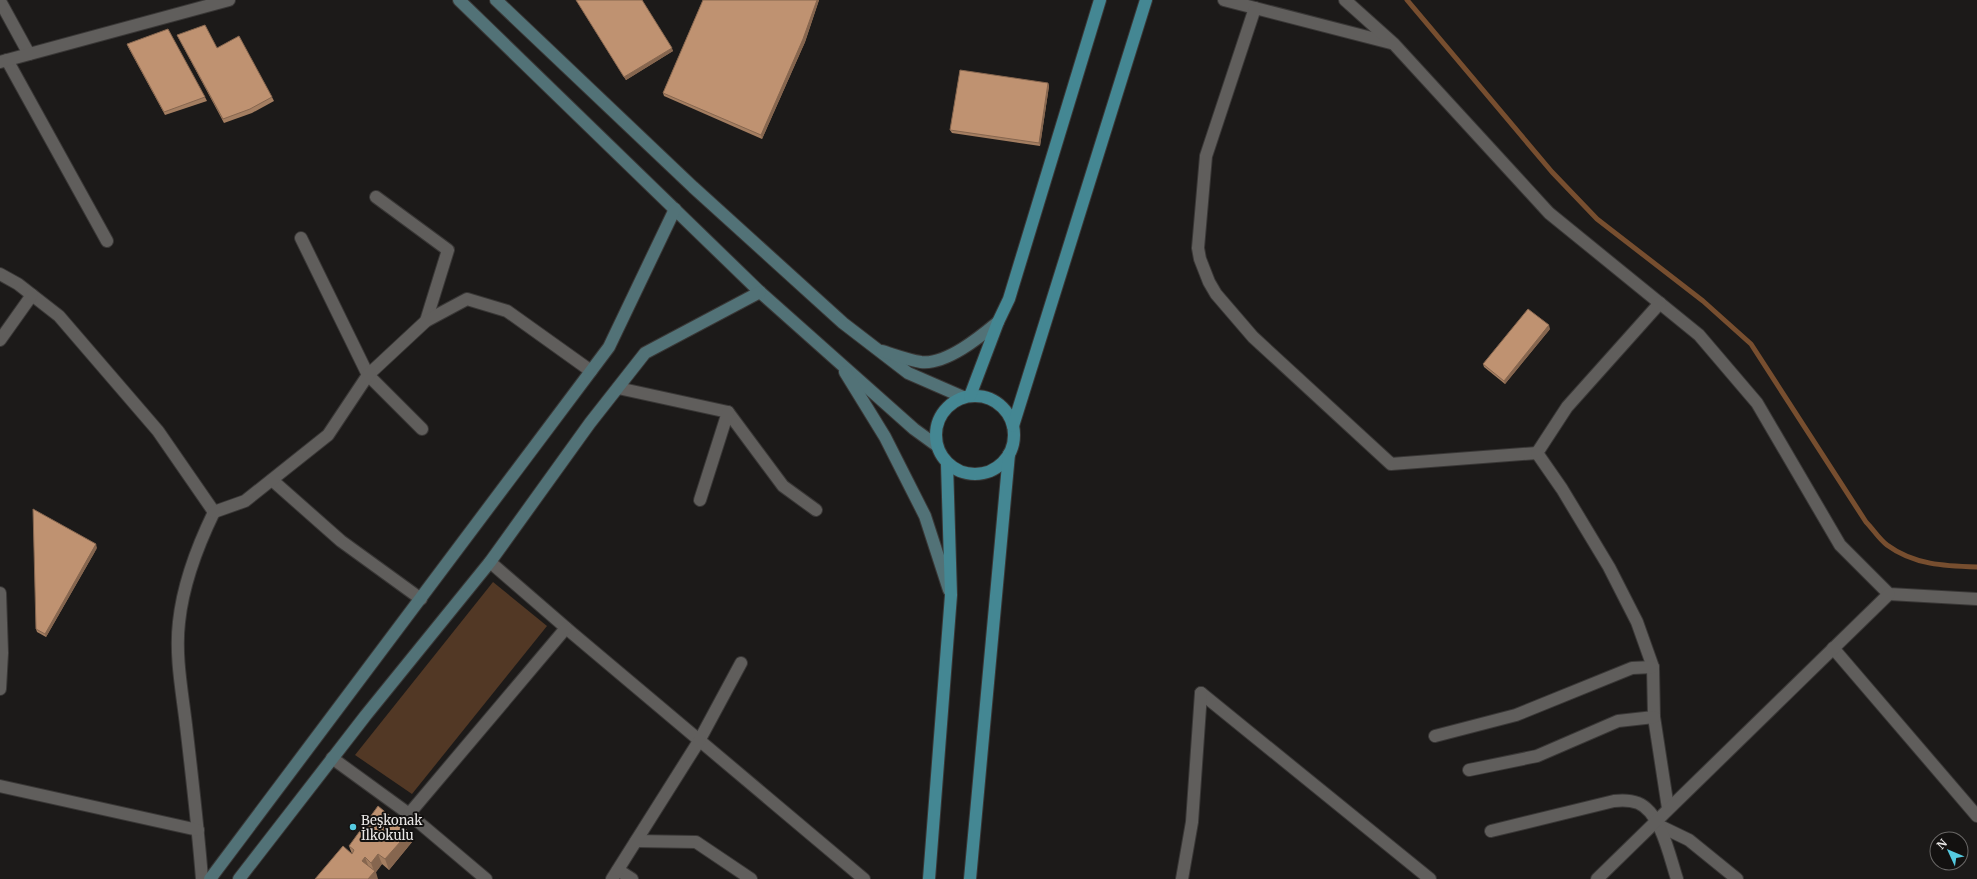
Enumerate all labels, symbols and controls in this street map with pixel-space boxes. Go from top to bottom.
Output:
place label: Beşkonak İlkokulu [361,812,423,844]
marker: Beşkonak İlkokulu [348,822,358,832]
north arrow [1929,831,1969,871]
text: N [1934,836,1950,852]

